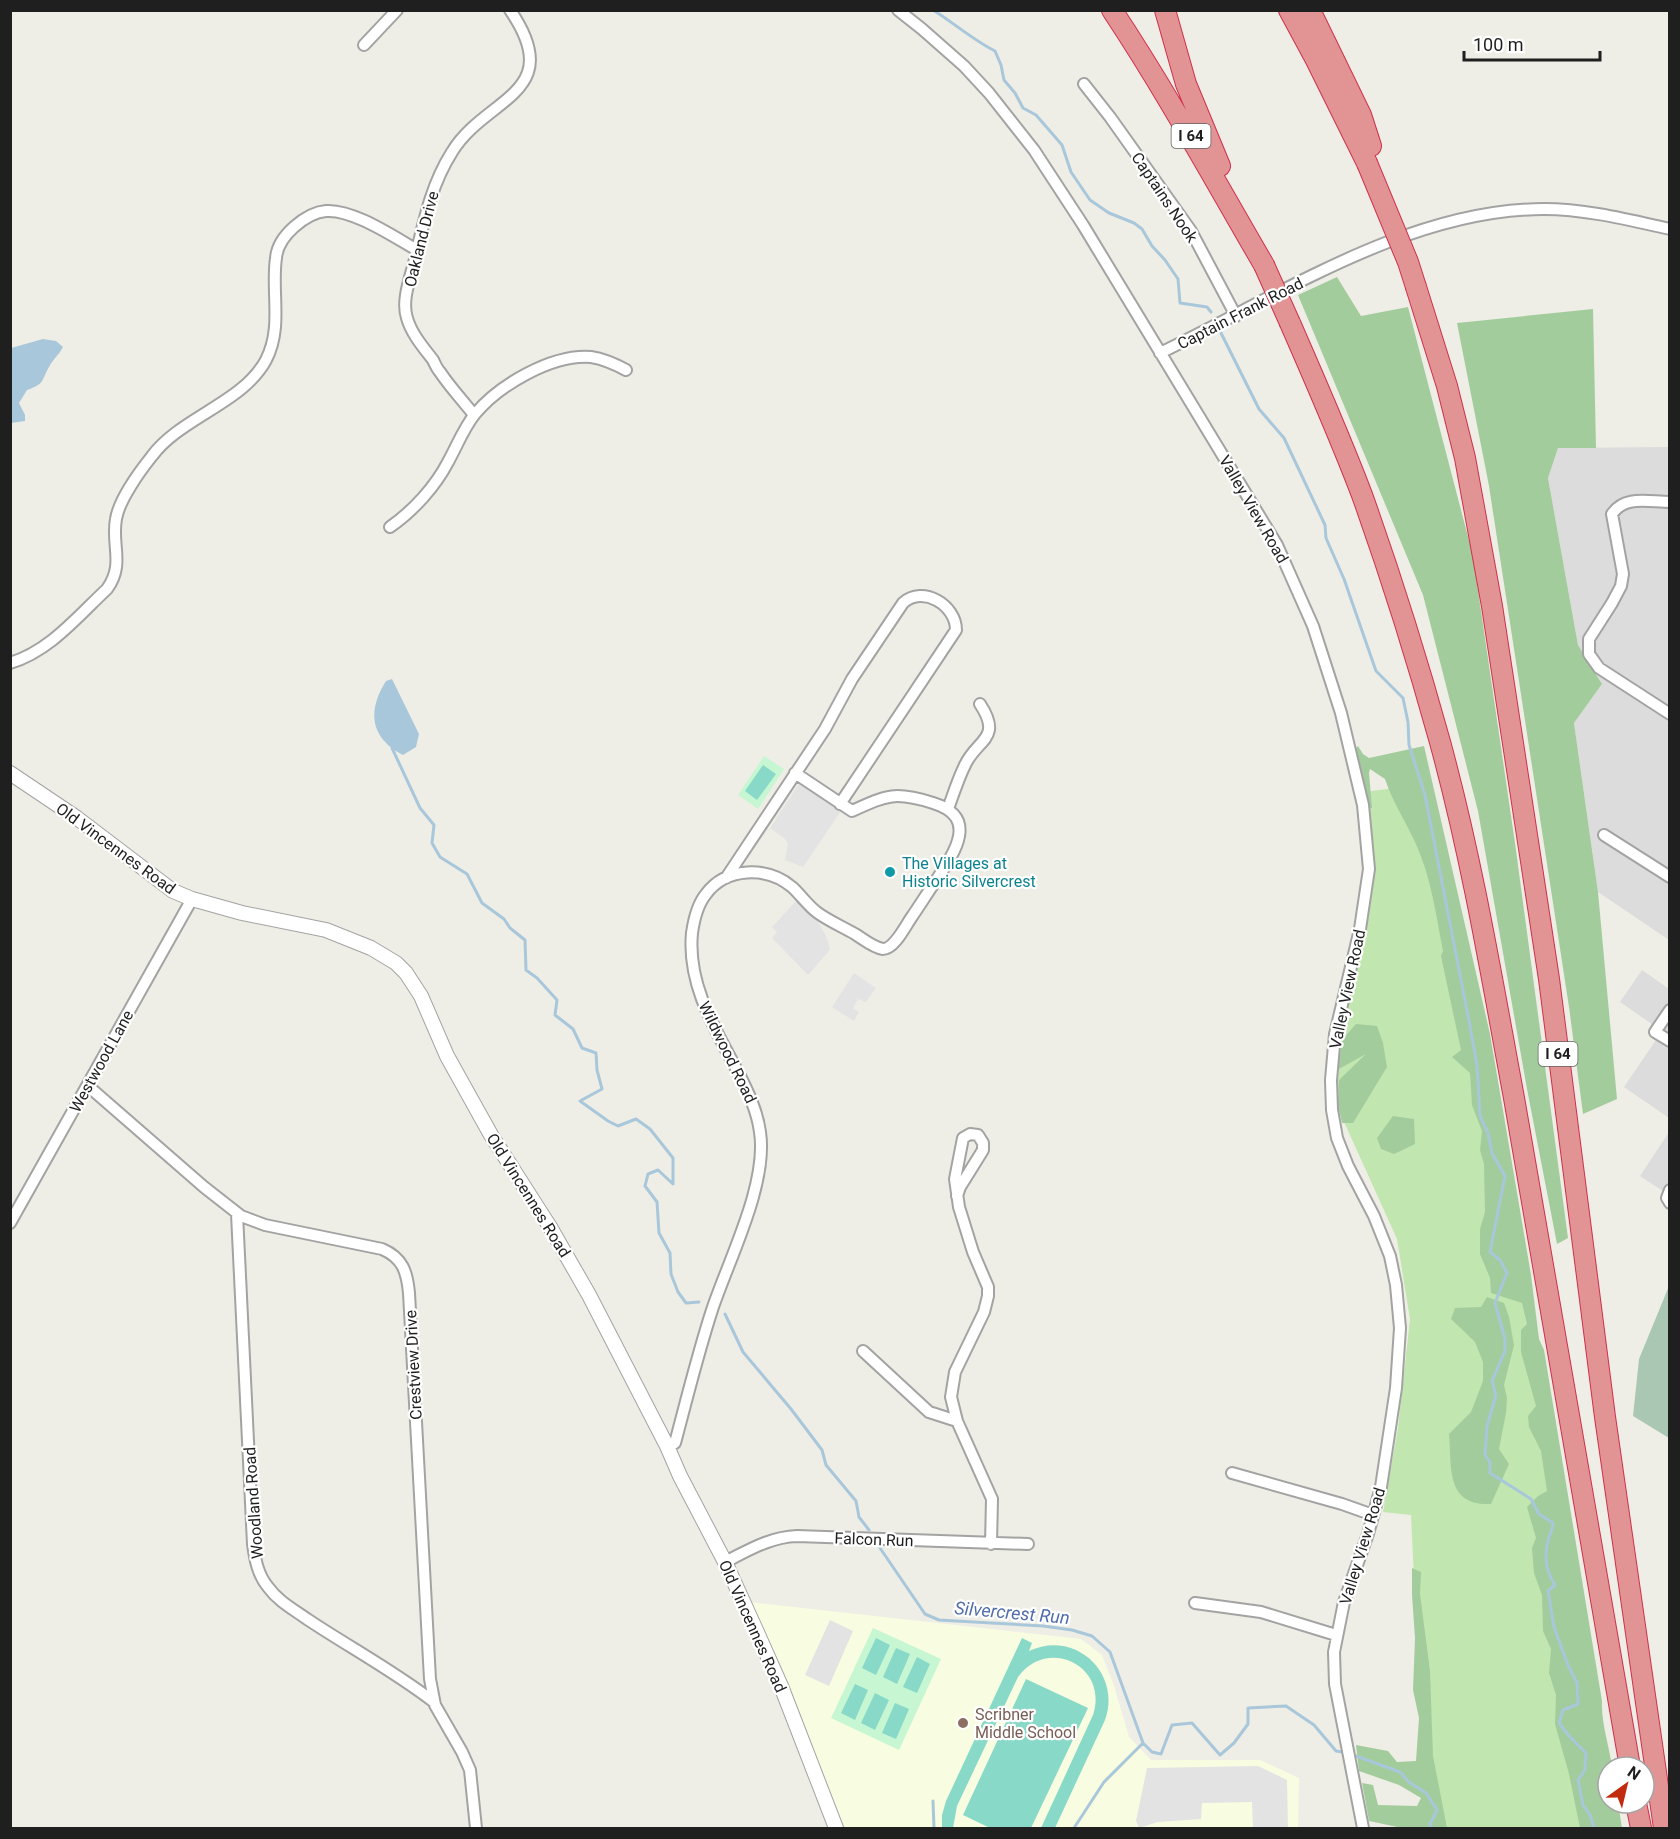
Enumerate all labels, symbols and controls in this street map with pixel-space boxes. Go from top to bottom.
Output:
scale bar [1464,24,1600,62]
text: 100 m [1473,34,1524,55]
road number: I 64 [1172,124,1210,148]
street label: Captains Nook [1127,149,1202,247]
street label: Oakland Drive [400,189,443,289]
street label: Captain Frank Road [1174,273,1306,353]
street label: Valley View Road [1215,452,1292,567]
street label: Old Vincennes Road [52,799,179,898]
place label: The Villages at Historic Silvercrest [902,854,1036,891]
marker: The Villages at Historic Silvercrest [883,865,897,879]
street label: Valley View Road [1326,928,1369,1051]
street label: Wildwood Road [695,998,760,1106]
street label: Westwood Lane [66,1007,137,1116]
road number: I 64 [1538,1042,1578,1066]
street label: Old Vincennes Road [483,1130,574,1261]
street label: Crestview Drive [401,1310,426,1420]
street label: Woodland Road [240,1446,267,1560]
street label: Valley View Road [1336,1485,1389,1607]
street label: Falcon Run [834,1529,914,1550]
street label: Old Vincennes Road [715,1557,790,1695]
water label: Silvercrest Run [954,1597,1070,1628]
place label: Scribner Middle School [975,1705,1076,1742]
marker: Scribner Middle School [956,1716,970,1730]
north arrow [1596,1755,1656,1815]
text: N [1624,1762,1644,1784]

